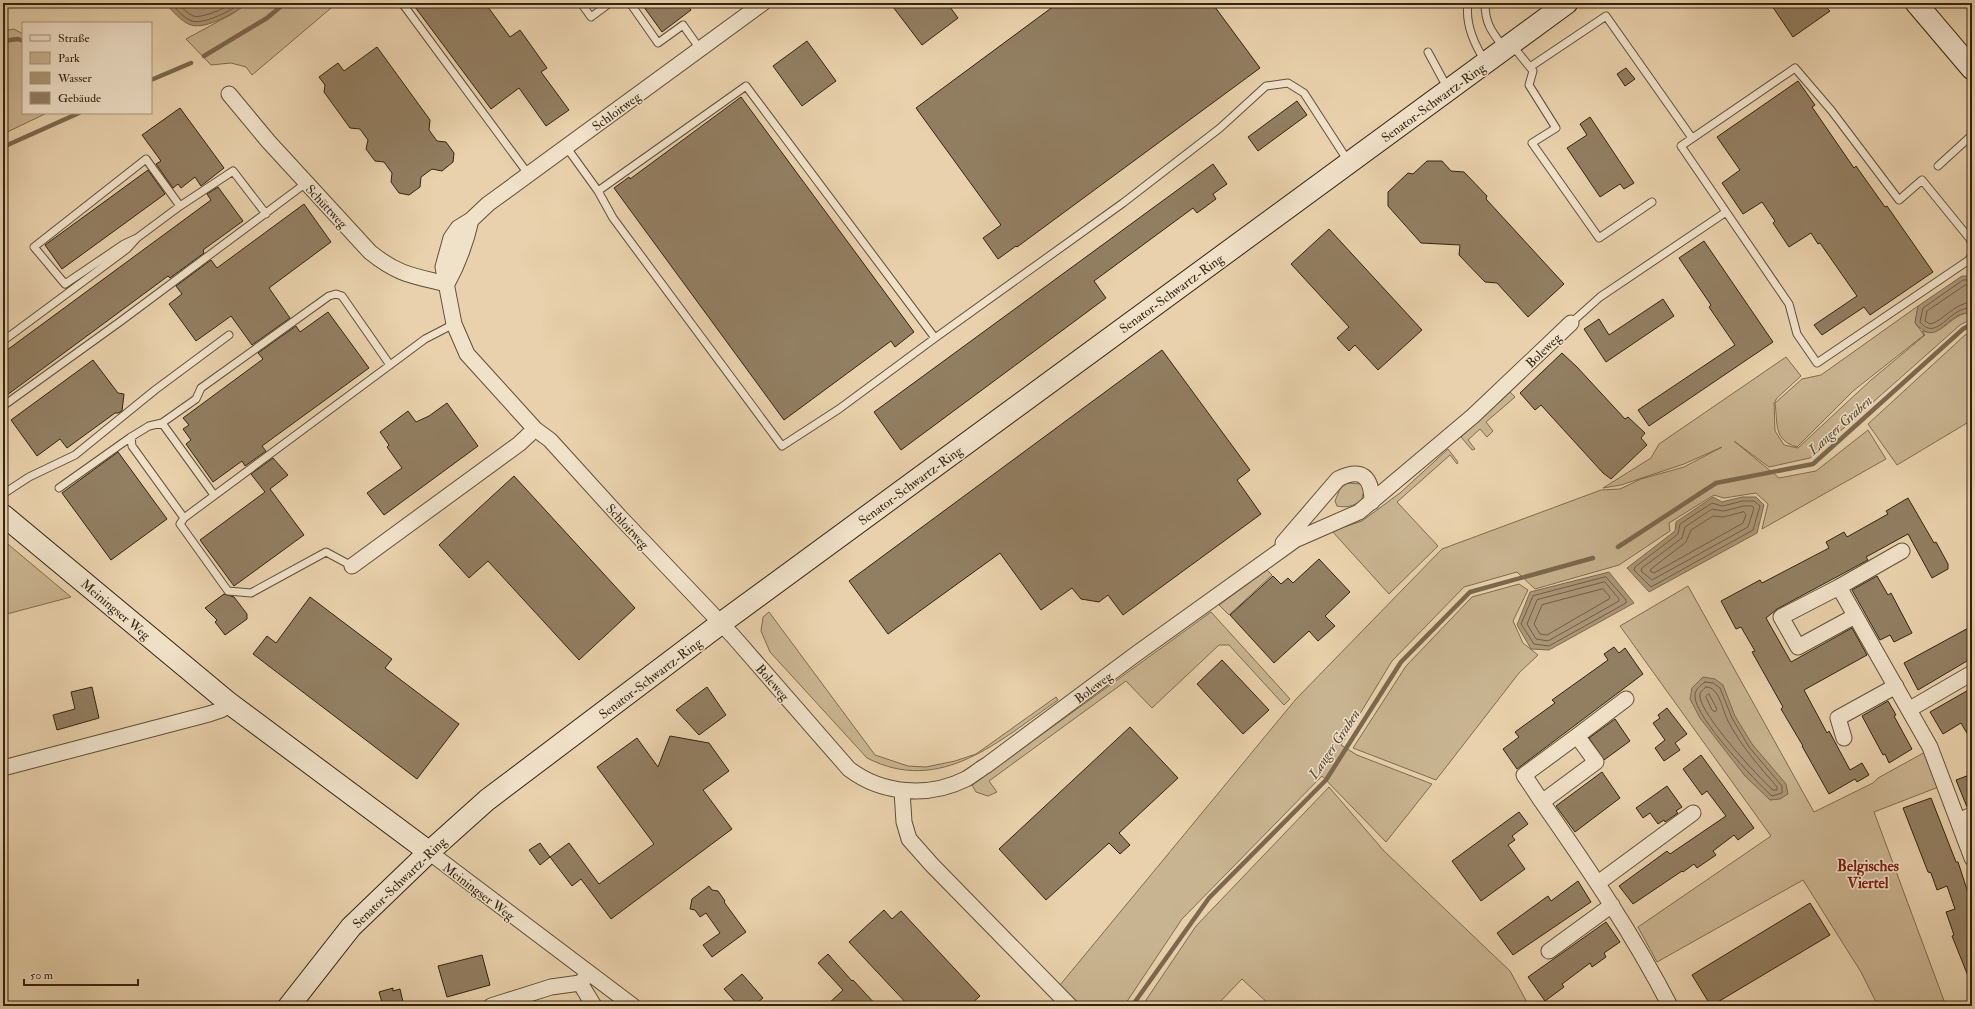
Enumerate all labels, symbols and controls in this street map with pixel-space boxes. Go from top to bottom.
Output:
legend [22,22,152,114]
text: Straße [58,31,89,46]
text: Park [58,51,80,66]
street label: Senator-Schwartz-Ring [1378,59,1489,146]
text: Wasser [57,71,92,86]
street label: Schloitweg [589,88,644,135]
text: Gebäude [58,91,101,106]
street label: Schüttweg [302,181,351,232]
street label: Senator-Schwartz-Ring [1116,250,1227,337]
street label: Boleweg [1523,330,1565,371]
water label: Langer Graben [1804,392,1876,459]
street label: Senator-Schwartz-Ring [855,442,966,529]
street label: Schloitweg [602,501,653,553]
street label: Meiningser Weg [77,576,154,644]
street label: Senator-Schwartz-Ring [596,635,706,723]
street label: Boleweg [752,661,793,705]
street label: Boleweg [1072,668,1116,707]
water label: Langer Graben [1304,706,1364,783]
street label: Senator-Schwartz-Ring [349,833,451,932]
district label: Belgisches Viertel [1837,857,1899,893]
street label: Meiningser Weg [439,860,518,924]
scale bar [24,961,138,987]
text: 50 m [30,968,54,983]

